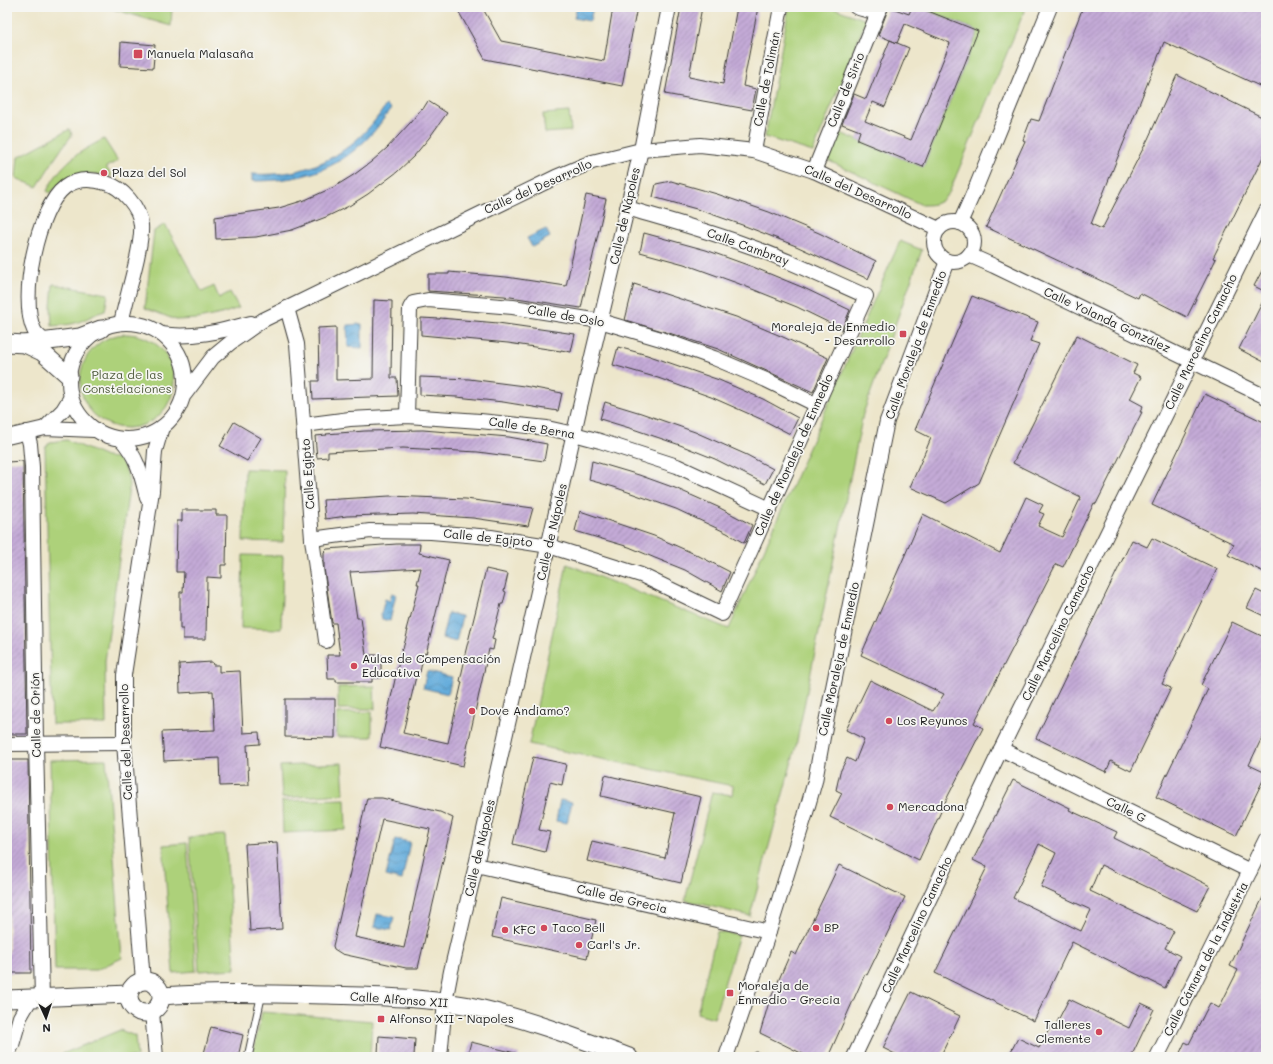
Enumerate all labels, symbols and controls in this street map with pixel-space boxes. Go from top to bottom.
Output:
street label: Calle de Tolimán [749,30,783,128]
place label: Manuela Malasaña [147,45,254,61]
marker: Manuela Malasaña [132,48,144,60]
street label: Calle de Sirio [823,50,867,129]
street label: Calle del Desarrollo [481,155,594,217]
street label: Calle del Desarrollo [802,160,915,222]
place label: Plaza del Sol [112,164,187,180]
street label: Calle de Nápoles [605,165,643,266]
marker: Plaza del Sol [99,168,109,178]
street label: Calle Cambray [705,224,792,268]
street label: Calle Moraleja de Enmedio [881,268,949,421]
street label: Calle Marcelino Camacho [1160,271,1240,412]
street label: Calle Yolanda González [1041,283,1174,356]
street label: Calle de Oslo [527,300,606,330]
place label: Moraleja de Enmedio - Desarrollo [771,318,895,348]
marker: Moraleja de Enmedio - Desarrollo [898,329,908,339]
park label: Plaza de las Constelaciones [82,366,172,396]
street label: Calle de Moraleja de Enmedio [750,371,836,538]
street label: Calle de Berna [488,412,576,442]
street label: Calle Egipto [297,438,317,510]
street label: Calle de Nápoles [532,481,570,582]
street label: Calle de Egipto [443,524,533,550]
street label: Calle Marcelino Camacho [1017,562,1097,703]
street label: Calle Moraleja de Enmedio [814,580,862,737]
place label: Aulas de Compensación Educativa [362,650,500,680]
marker: Aulas de Compensación Educativa [349,661,359,671]
street label: Calle de Orión [26,672,44,758]
street label: Calle del Desarrollo [115,684,135,801]
place label: Dove Andiamo? [480,702,570,718]
marker: Dove Andiamo? [467,706,477,716]
place label: Los Reyunos [897,712,968,728]
marker: Los Reyunos [884,716,894,726]
street label: Calle G [1104,793,1149,826]
street label: Calle de Nápoles [460,797,498,898]
place label: Mercadona [898,798,964,814]
marker: Mercadona [885,802,895,812]
street label: Calle Marcelino Camacho [877,854,955,996]
street label: Calle Cámara de la Industria [1159,879,1251,1039]
street label: Calle de Grecia [575,880,669,916]
place label: Taco Bell [552,919,605,935]
place label: BP [824,919,839,935]
place label: KFC [513,921,536,937]
marker: Taco Bell [539,923,549,933]
marker: BP [811,923,821,933]
marker: KFC [500,925,510,935]
place label: Carl's Jr. [587,936,641,952]
marker: Carl's Jr. [574,940,584,950]
place label: Moraleja de Enmedio - Grecia [738,977,840,1007]
street label: Calle Alfonso XII [349,988,449,1010]
marker: Moraleja de Enmedio - Grecia [725,988,735,998]
north arrow [26,998,66,1038]
place label: Alfonso XII - Napoles [389,1010,514,1026]
marker: Alfonso XII - Napoles [376,1014,386,1024]
place label: Talleres Clemente [1036,1016,1091,1046]
text: N [42,1021,51,1036]
marker: Talleres Clemente [1094,1027,1104,1037]

